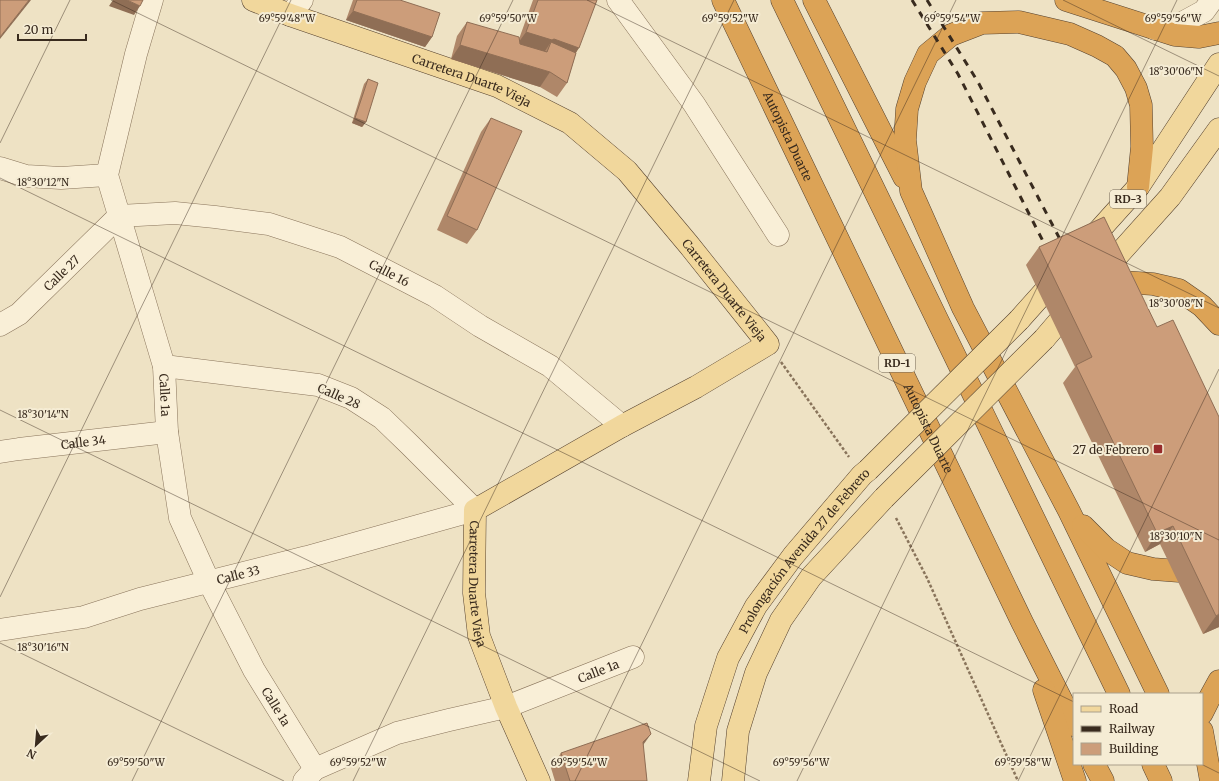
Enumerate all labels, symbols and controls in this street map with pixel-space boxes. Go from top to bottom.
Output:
text: 69°59'48"W [259,12,316,25]
text: 69°59'50"W [479,12,538,25]
text: 69°59'52"W [702,12,759,25]
text: 69°59'54"W [924,12,981,25]
text: 69°59'56"W [1145,12,1202,25]
scale bar [18,16,86,42]
text: 20 m [24,22,53,37]
street label: Carretera Duarte Vieja [410,50,534,110]
text: 18°30'06"N [1149,65,1203,78]
street label: Autopista Duarte [760,88,816,183]
text: 18°30'12"N [17,176,69,189]
road number: RD-3 [1110,190,1146,208]
street label: Carretera Duarte Vieja [679,236,771,344]
street label: Calle 27 [40,252,82,294]
street label: Calle 16 [367,256,412,289]
text: 18°30'08"N [1149,297,1203,310]
road number: RD-1 [879,354,915,372]
street label: Calle 1a [157,373,174,417]
street label: Calle 28 [315,380,363,412]
street label: Autopista Duarte [900,380,957,475]
text: 18°30'14"N [17,408,69,421]
street label: Calle 34 [60,432,107,452]
place label: 27 de Febrero [1072,442,1149,457]
marker: 27 de Febrero [1152,443,1164,455]
street label: Prolongación Avenida 27 de Febrero [735,465,872,636]
street label: Carretera Duarte Vieja [466,520,490,649]
text: 18°30'10"N [1150,530,1202,543]
street label: Calle 33 [215,562,262,587]
text: 18°30'16"N [17,641,69,654]
street label: Calle 1a [576,656,621,686]
street label: Calle 1a [259,684,294,729]
legend [1073,693,1203,765]
text: Road [1109,701,1138,716]
text: Railway [1109,721,1155,736]
north arrow [16,725,56,765]
text: Building [1109,741,1159,756]
text: N [24,746,39,762]
text: 69°59'50"W [107,756,166,769]
text: 69°59'52"W [330,756,387,769]
text: 69°59'54"W [551,756,608,769]
text: 69°59'56"W [773,756,830,769]
text: 69°59'58"W [995,756,1053,769]

